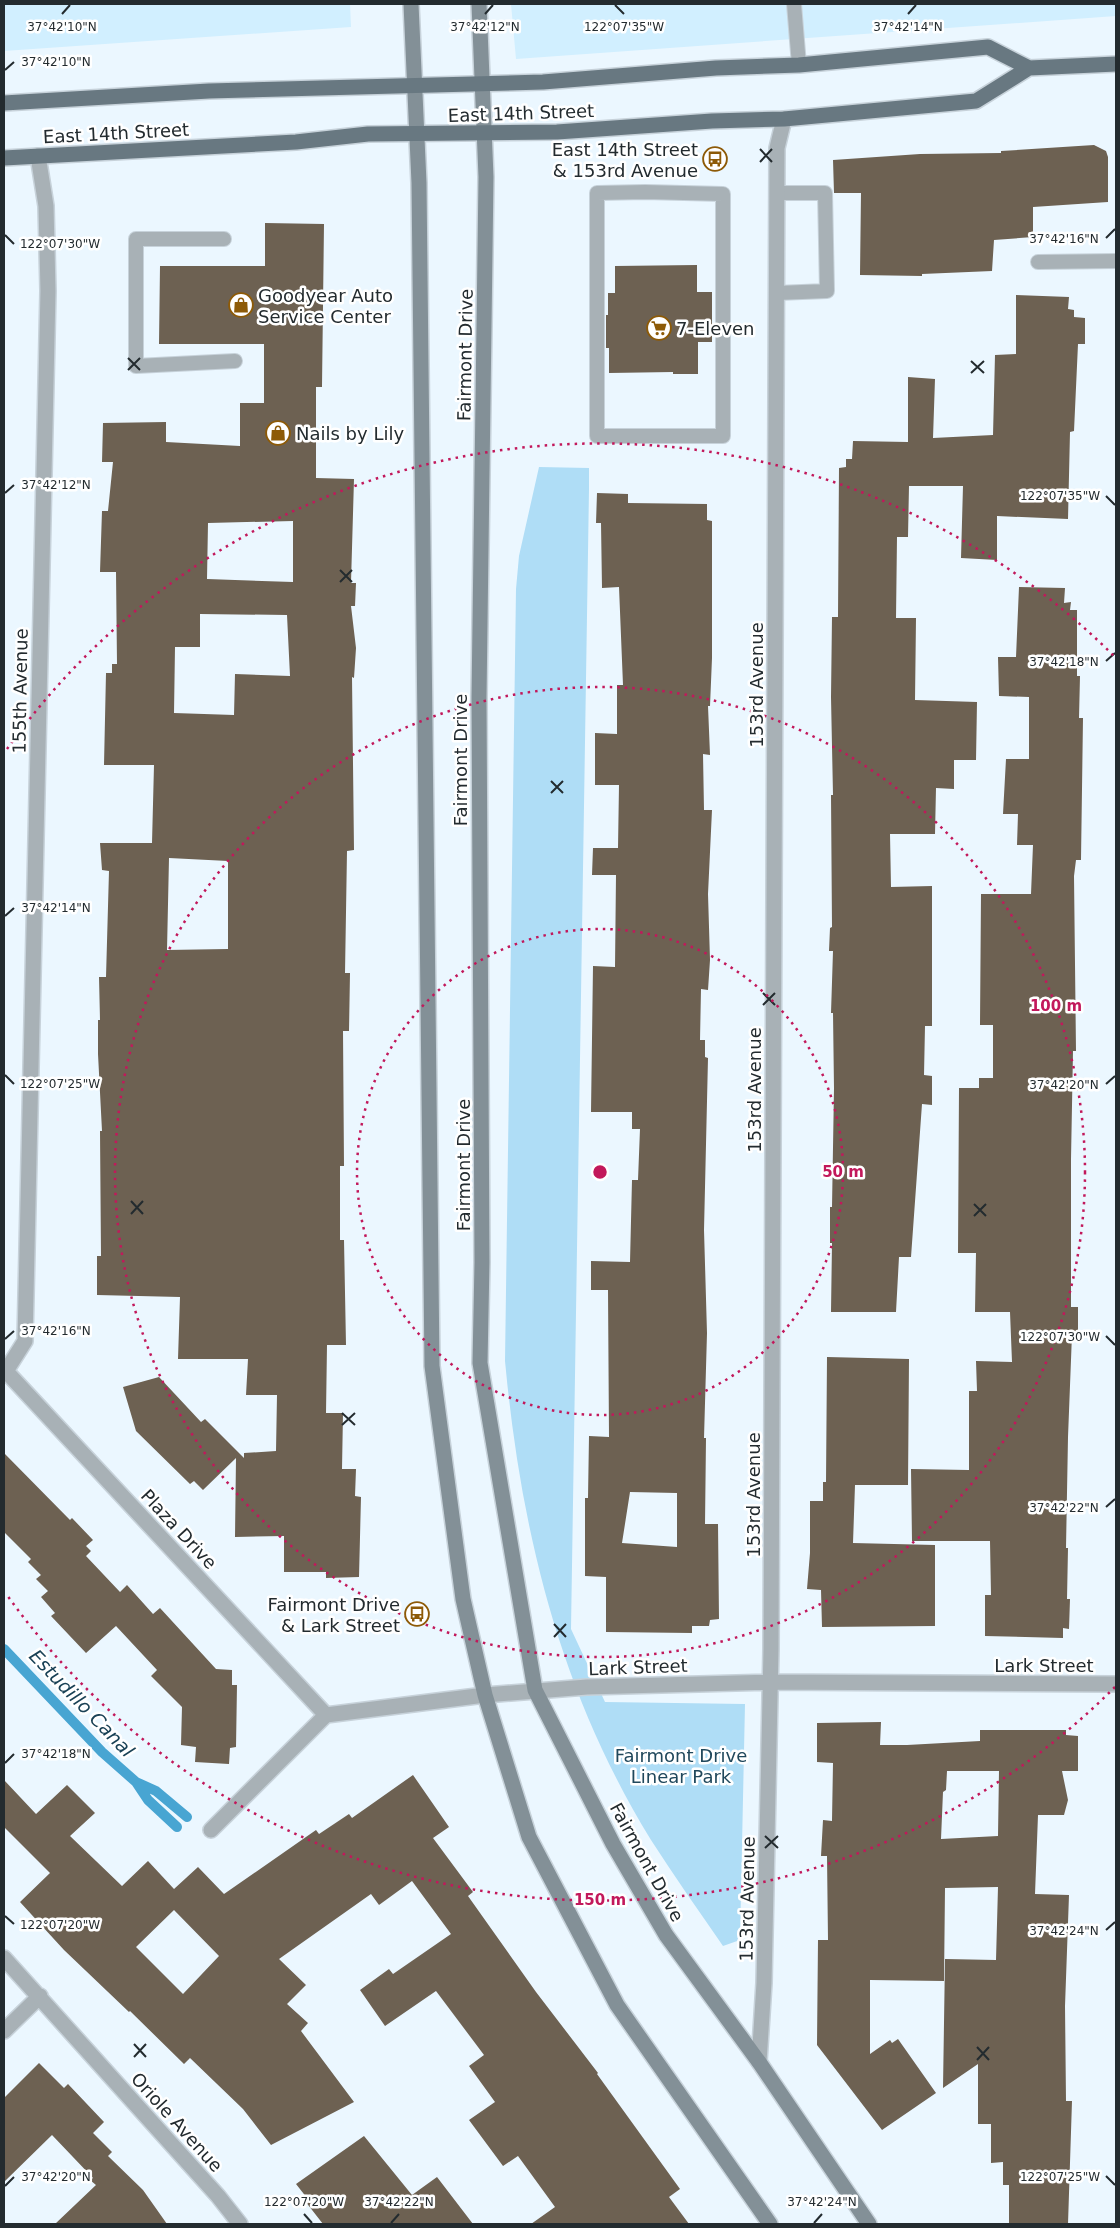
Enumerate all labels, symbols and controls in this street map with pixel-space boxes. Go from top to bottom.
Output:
text: 37°42'10"N [27,20,97,34]
text: 37°42'12"N [450,20,520,34]
text: 122°07'35"W [584,20,664,34]
text: 37°42'14"N [873,20,943,34]
text: 37°42'10"N [21,55,91,69]
street label: East 14th Street [447,100,595,126]
street label: East 14th Street [42,119,190,147]
place label: East 14th Street & 153rd Avenue [552,139,698,181]
bus stop icon: East 14th Street & 153rd Avenue [702,146,728,172]
text: 37°42'16"N [1029,232,1099,246]
text: 122°07'30"W [20,237,100,251]
place label: Goodyear Auto Service Center [258,285,393,327]
street label: Fairmont Drive [453,289,477,421]
shop icon: Goodyear Auto Service Center [228,292,254,318]
supermarket icon: 7-Eleven [646,315,672,341]
place label: 7-Eleven [676,318,755,339]
shop icon: Nails by Lily [265,420,291,446]
place label: Nails by Lily [296,423,404,444]
text: 37°42'12"N [21,478,91,492]
text: 122°07'35"W [1020,489,1100,503]
street label: 153rd Avenue [746,622,767,748]
street label: 155th Avenue [8,628,32,754]
text: 37°42'18"N [1029,655,1099,669]
street label: Fairmont Drive [450,694,471,826]
text: 37°42'14"N [21,901,91,915]
text: 100 m [1030,997,1082,1015]
street label: 153rd Avenue [744,1027,765,1153]
text: 122°07'25"W [20,1077,100,1091]
text: 37°42'20"N [1029,1078,1099,1092]
street label: Fairmont Drive [453,1099,474,1231]
centre of rings [591,1163,609,1181]
text: 50 m [822,1163,864,1181]
text: 37°42'16"N [21,1324,91,1338]
text: 122°07'30"W [1020,1330,1100,1344]
street label: 153rd Avenue [743,1432,764,1558]
street label: Plaza Drive [137,1485,221,1573]
text: 37°42'22"N [1029,1501,1099,1515]
place label: Fairmont Drive & Lark Street [267,1594,400,1636]
bus stop icon: Fairmont Drive & Lark Street [404,1601,430,1627]
water label: Estudillo Canal [25,1645,139,1762]
street label: Lark Street [588,1655,688,1679]
street label: Lark Street [994,1655,1094,1676]
park label: Fairmont Drive Linear Park [615,1745,747,1787]
text: 37°42'18"N [21,1747,91,1761]
street label: Fairmont Drive [606,1799,688,1925]
street label: 153rd Avenue [735,1836,759,1962]
text: 150 m [574,1891,626,1909]
text: 122°07'20"W [20,1918,100,1932]
text: 37°42'24"N [1029,1924,1099,1938]
street label: Oriole Avenue [127,2068,227,2176]
text: 37°42'20"N [21,2170,91,2184]
text: 122°07'25"W [1020,2170,1100,2184]
text: 122°07'20"W [264,2195,344,2209]
text: 37°42'22"N [364,2195,434,2209]
text: 37°42'24"N [787,2195,857,2209]

